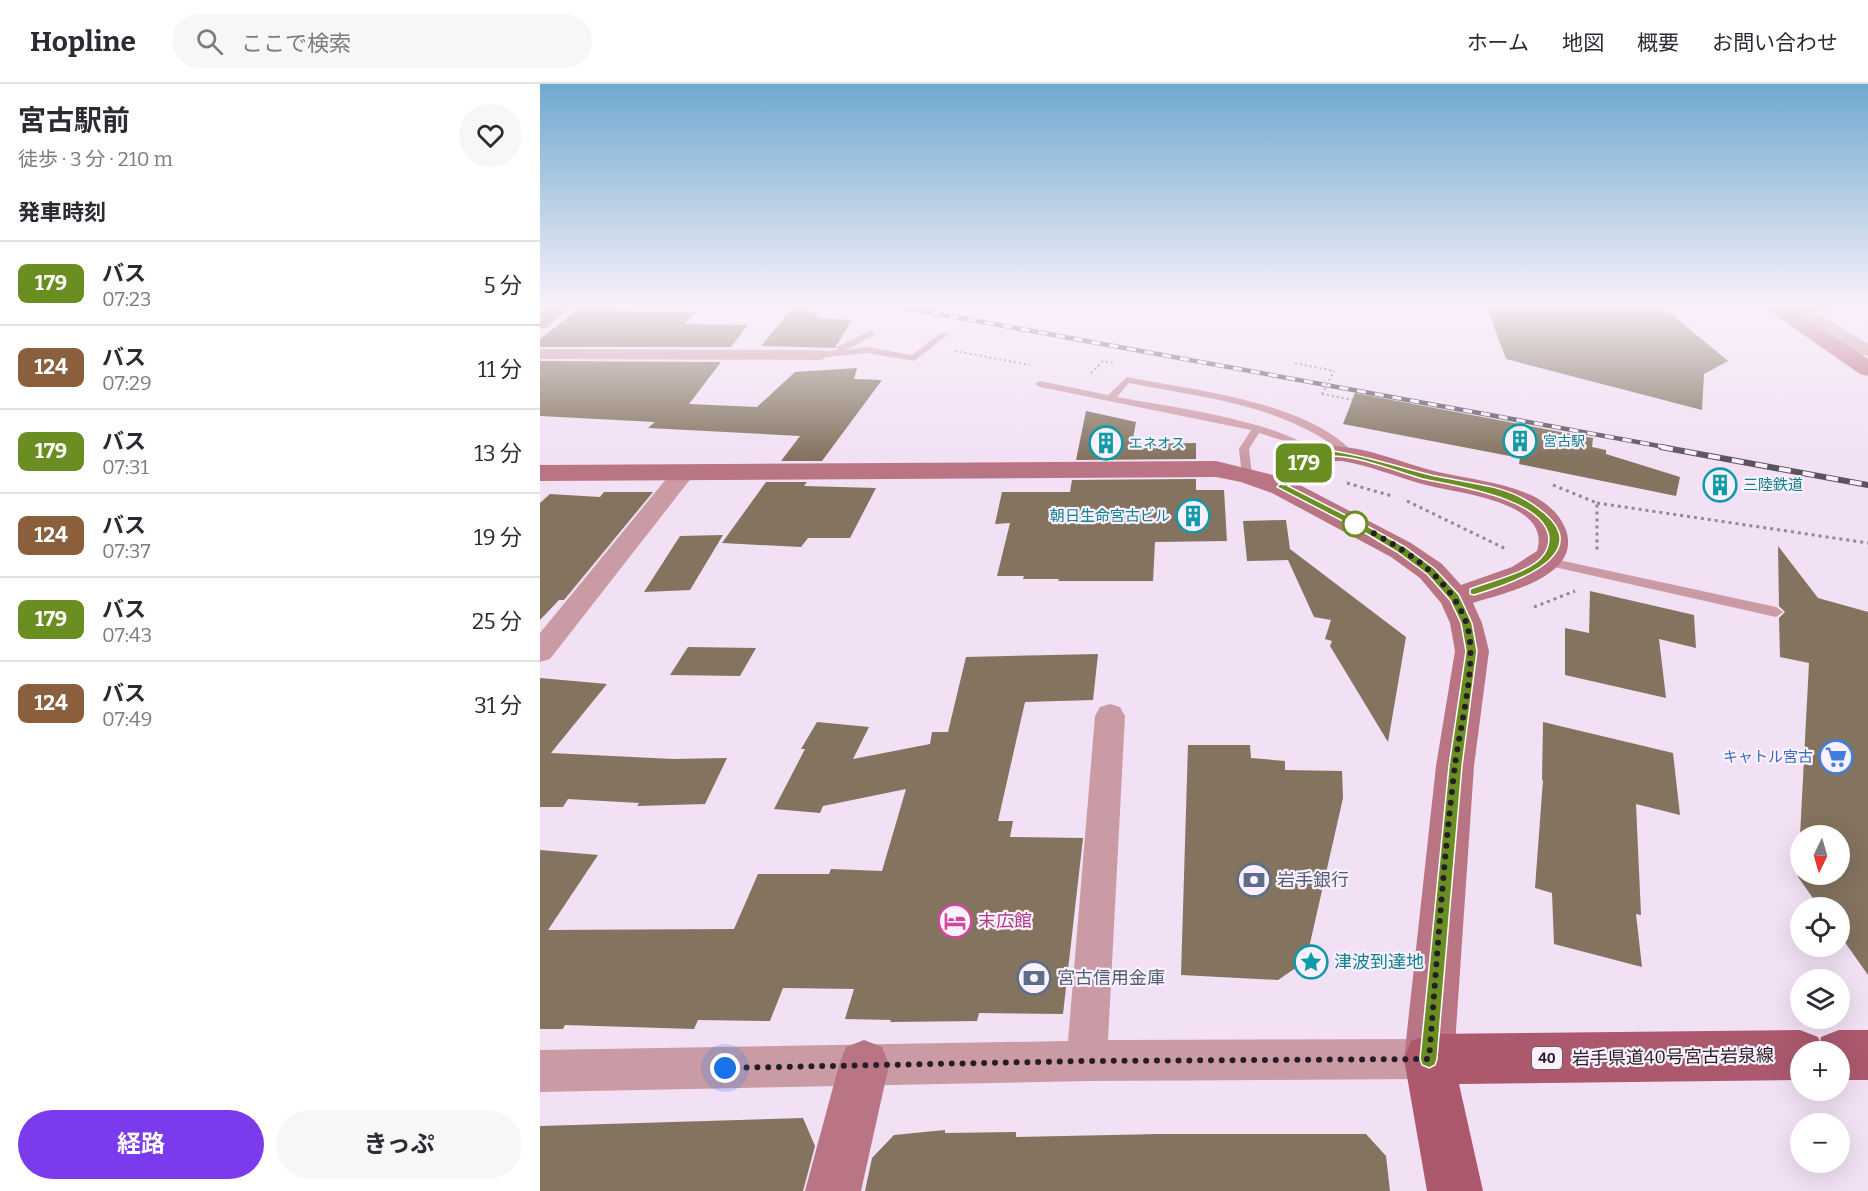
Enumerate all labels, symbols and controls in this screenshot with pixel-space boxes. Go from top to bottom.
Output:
search box [172,14,592,68]
text: Hopline [30,25,136,58]
icon: search [193,25,226,58]
text: ここで検索 [241,30,351,57]
text: ホーム [1467,30,1529,56]
text: 地図 [1562,30,1604,56]
text: 概要 [1637,30,1679,56]
text: お問い合わせ [1712,30,1838,56]
text: 宮古駅前 [18,104,130,137]
button: heart [459,104,522,167]
text: 徒歩 · 3 分 · 210 m [18,147,173,171]
text: 発車時刻 [18,199,106,226]
text: バス [102,260,146,287]
text: 179 [35,270,67,296]
text: 5 分 [484,272,522,299]
text: 07:23 [102,287,151,311]
text: バス [102,344,146,371]
text: 124 [34,354,68,380]
text: 11 分 [478,356,522,383]
text: 07:29 [102,371,152,395]
building icon: 宮古駅 [1502,423,1538,459]
building icon: エネオス [1088,425,1124,461]
text: バス [102,428,146,455]
place label: 宮古駅 [1543,433,1585,450]
place label: エネオス [1129,435,1185,452]
text: 179 [35,438,67,464]
text: 13 分 [474,440,522,467]
line badge: 179 [1270,444,1338,482]
text: 179 [1288,450,1320,476]
text: 07:31 [102,455,149,479]
building icon: 三陸鉄道 [1702,467,1738,503]
place label: 三陸鉄道 [1743,476,1803,494]
building icon: 朝日生命宮古ビル [1175,498,1211,534]
place label: 朝日生命宮古ビル [1050,507,1170,525]
unlabelled marker [1342,511,1368,537]
text: バス [102,512,146,539]
text: 124 [34,522,68,548]
text: 19 分 [474,524,522,551]
text: 07:37 [102,539,151,563]
text: バス [102,596,146,623]
text: 179 [35,606,67,632]
text: 25 分 [472,608,522,635]
text: 07:43 [102,623,152,647]
text: バス [102,680,146,707]
text: 124 [34,690,68,716]
text: 31 分 [474,692,522,719]
text: 07:49 [102,707,152,731]
supermarket icon: キャトル宮古 [1818,739,1854,775]
place label: キャトル宮古 [1723,748,1813,766]
north arrow [1790,825,1850,885]
map controls [1790,825,1850,1173]
bank icon: 岩手銀行 [1236,862,1272,898]
place label: 岩手銀行 [1277,869,1349,891]
button: locate [1790,897,1850,957]
hotel icon: 末広館 [937,903,973,939]
place label: 末広館 [978,910,1032,932]
place icon: 津波到達地 [1293,944,1329,980]
place label: 津波到達地 [1334,951,1424,973]
bank icon: 宮古信用金庫 [1016,960,1052,996]
place label: 宮古信用金庫 [1057,967,1165,989]
button: layers [1790,969,1850,1029]
button: + [1790,1041,1850,1101]
street label: 岩手県道40号宮古岩泉線 [1572,1044,1774,1070]
road number: 40 [1532,1047,1562,1069]
your location [710,1053,740,1083]
button: 経路 [18,1110,264,1179]
button: きっぷ [276,1110,522,1179]
button: − [1790,1113,1850,1173]

